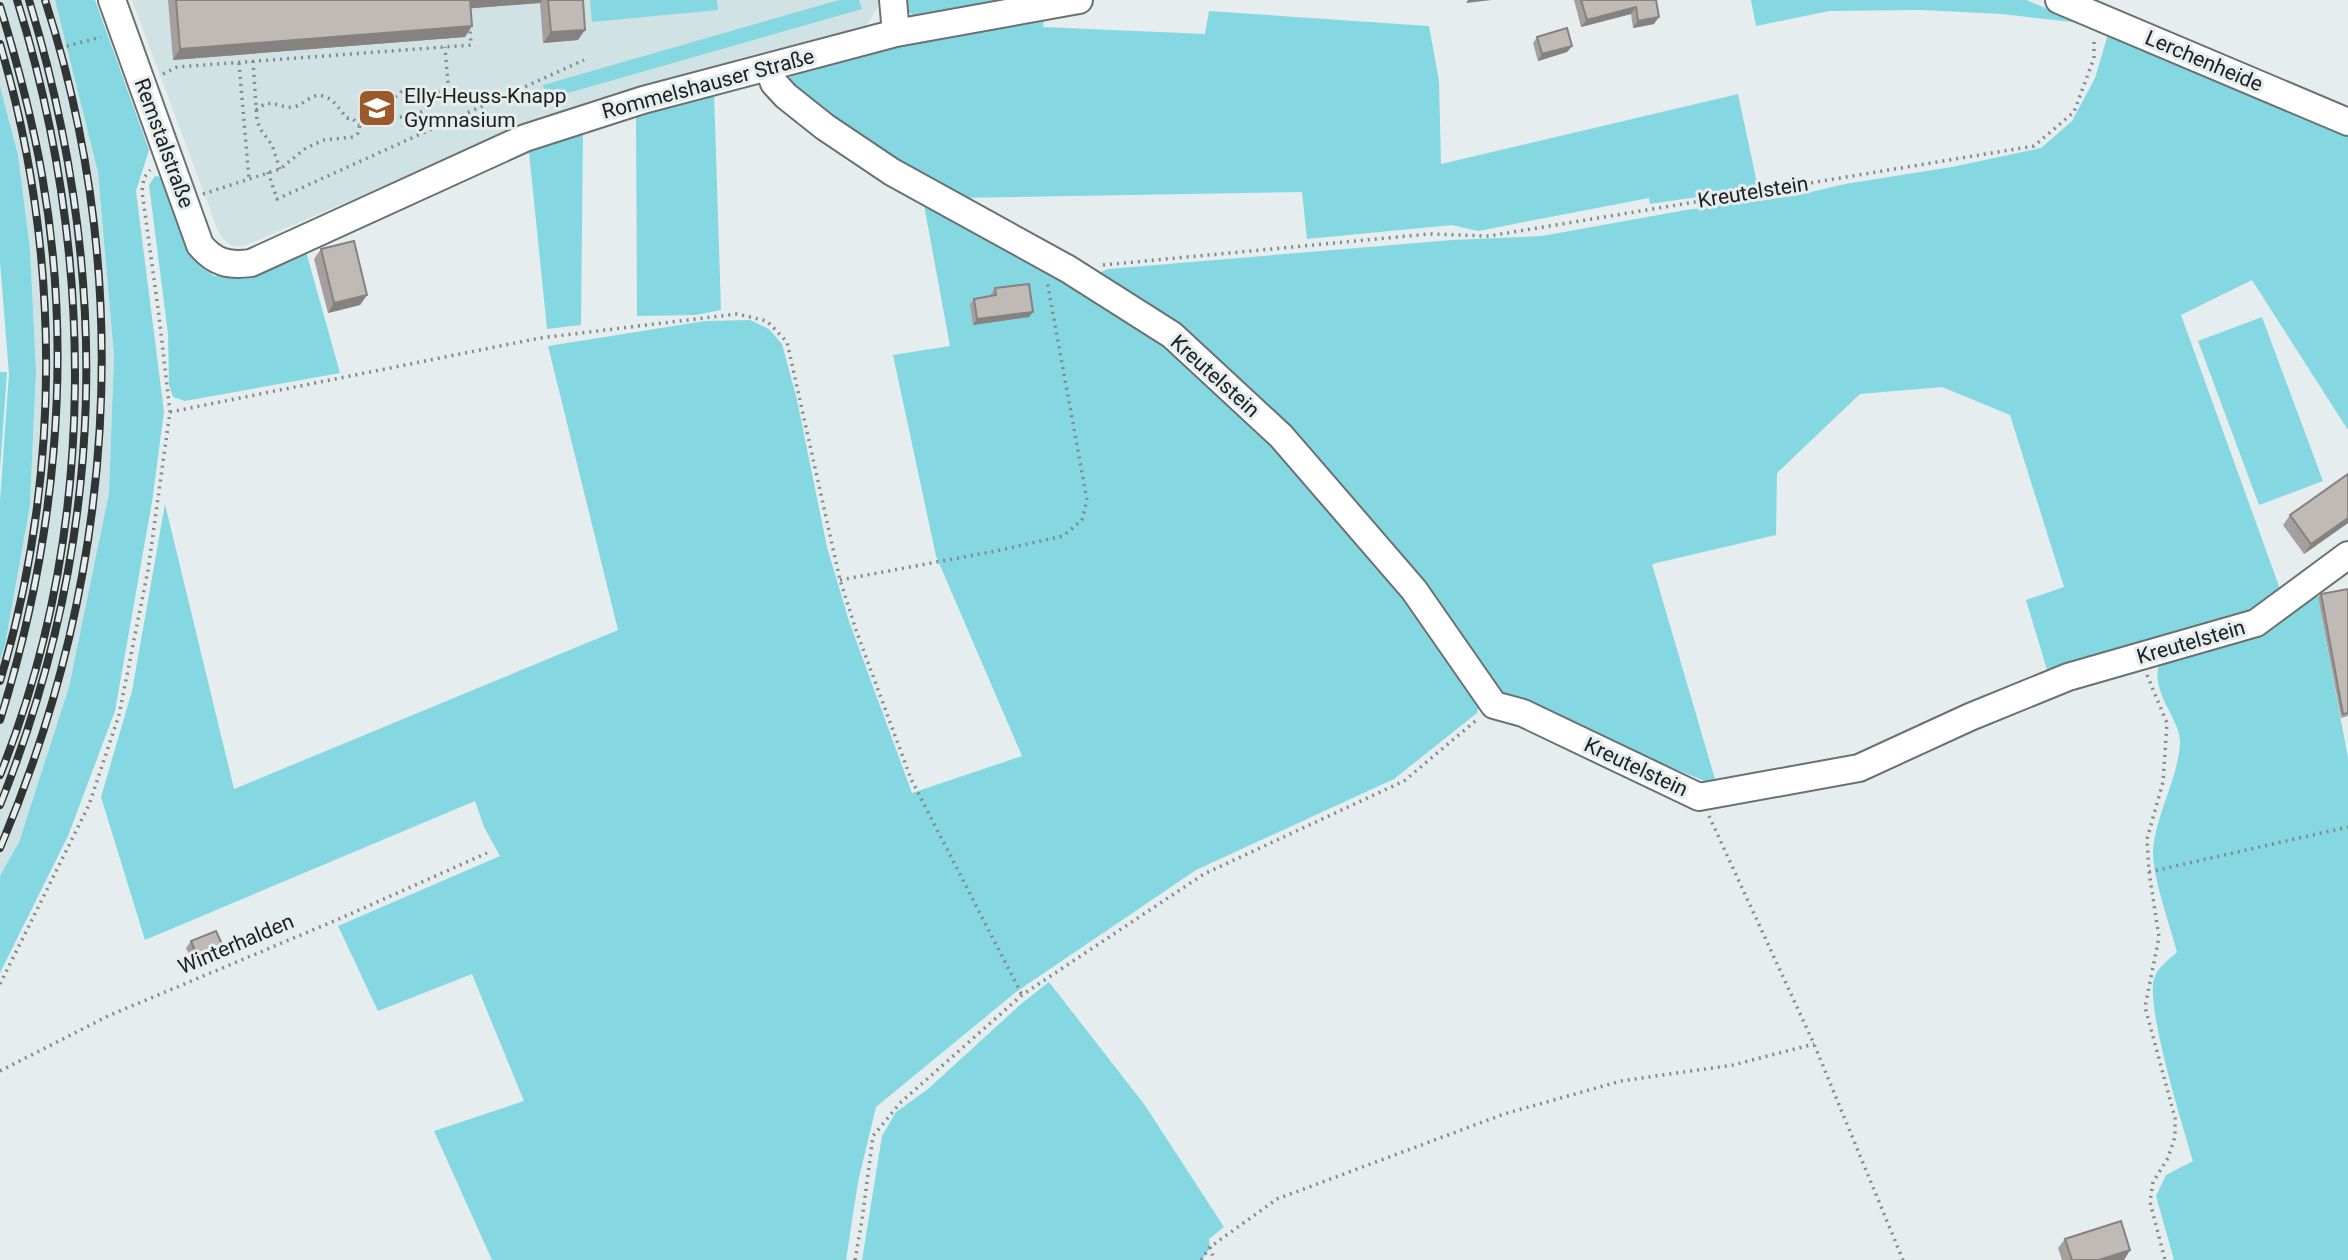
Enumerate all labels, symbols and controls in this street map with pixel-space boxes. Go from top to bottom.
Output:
street label: Lerchenheide [2142,25,2266,97]
street label: Rommelshauser Straße [599,44,817,124]
street label: Remstalstraße [129,75,199,211]
place label: Elly-Heuss-Knapp Gymnasium [404,84,567,132]
school or university icon: Elly-Heuss-Knapp Gymnasium [356,87,398,129]
street label: Kreutelstein [1696,171,1810,213]
street label: Kreutelstein [1166,330,1264,422]
street label: Kreutelstein [2134,615,2248,669]
street label: Kreutelstein [1580,733,1692,801]
street label: Winterhalden [175,909,297,979]

